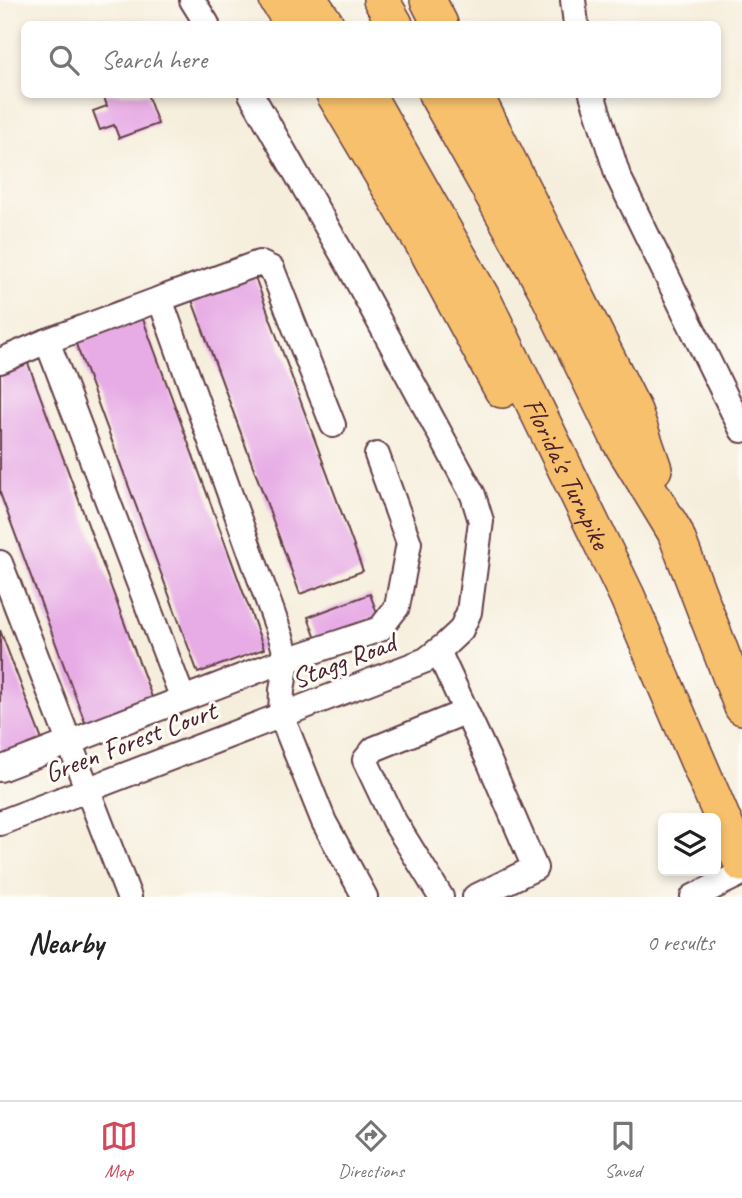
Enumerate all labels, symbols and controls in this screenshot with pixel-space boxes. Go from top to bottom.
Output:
search box [21,21,721,98]
icon: search [45,41,83,79]
text: Search here [101,43,207,76]
street label: Florida's Turnpike [515,392,619,556]
street label: Stagg Road [286,623,404,696]
street label: Green Forest Court [39,692,223,790]
map controls [658,813,721,876]
button: layers [658,813,721,876]
text: Nearby [28,924,104,962]
text: 0 results [647,928,714,957]
tab: Map [100,1117,138,1183]
tab: Directions [338,1117,404,1183]
tab: Saved [604,1117,642,1183]

